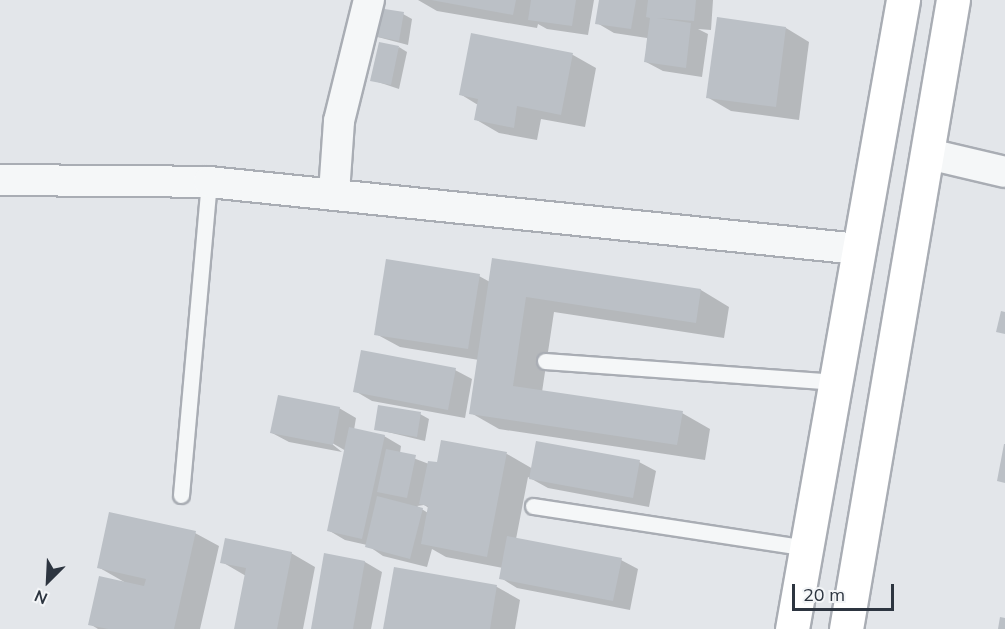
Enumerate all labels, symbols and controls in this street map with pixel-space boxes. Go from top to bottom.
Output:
north arrow [18,551,78,611]
scale bar [795,572,897,610]
text: 20 m [803,583,845,606]
text: N [31,586,50,609]

